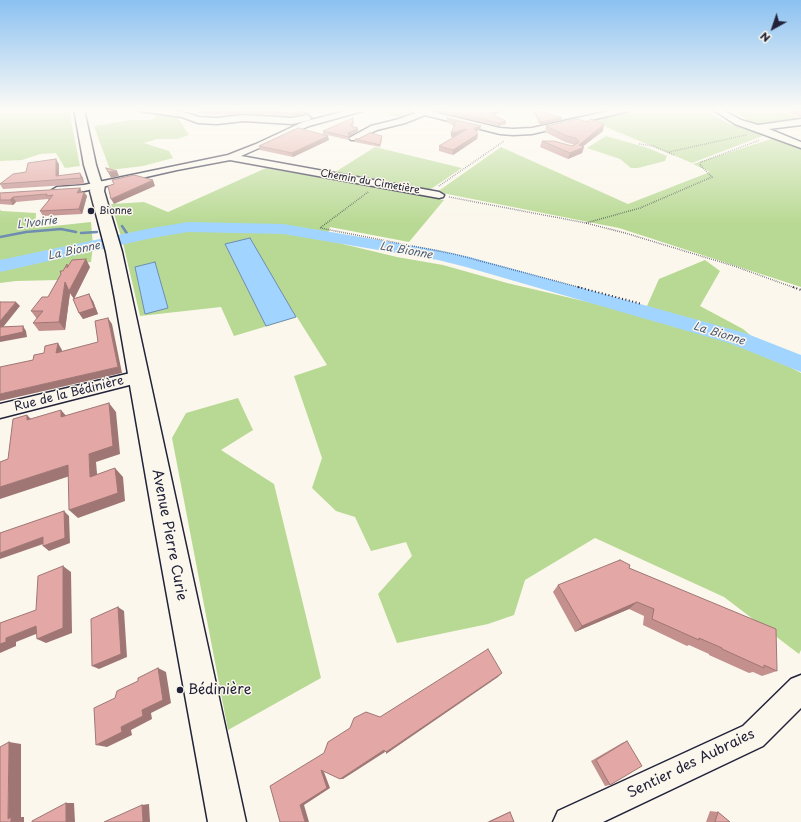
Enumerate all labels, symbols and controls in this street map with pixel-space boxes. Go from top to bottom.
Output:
north arrow [753,8,793,48]
text: N [756,28,774,47]
street label: Chemin du Cimetière [319,167,421,197]
place label: Bionne [99,205,132,217]
marker: Bionne [86,206,96,216]
water label: L'Ivoirie [16,214,58,232]
water label: La Bionne [47,239,101,263]
water label: La Bionne [379,240,433,262]
water label: La Bionne [692,320,746,348]
street label: Rue de la Bédinière [13,373,125,415]
street label: Avenue Pierre Curie [148,468,190,602]
place label: Bédinière [188,682,251,698]
marker: Bédinière [175,685,185,695]
street label: Sentier des Aubraies [625,726,757,802]

